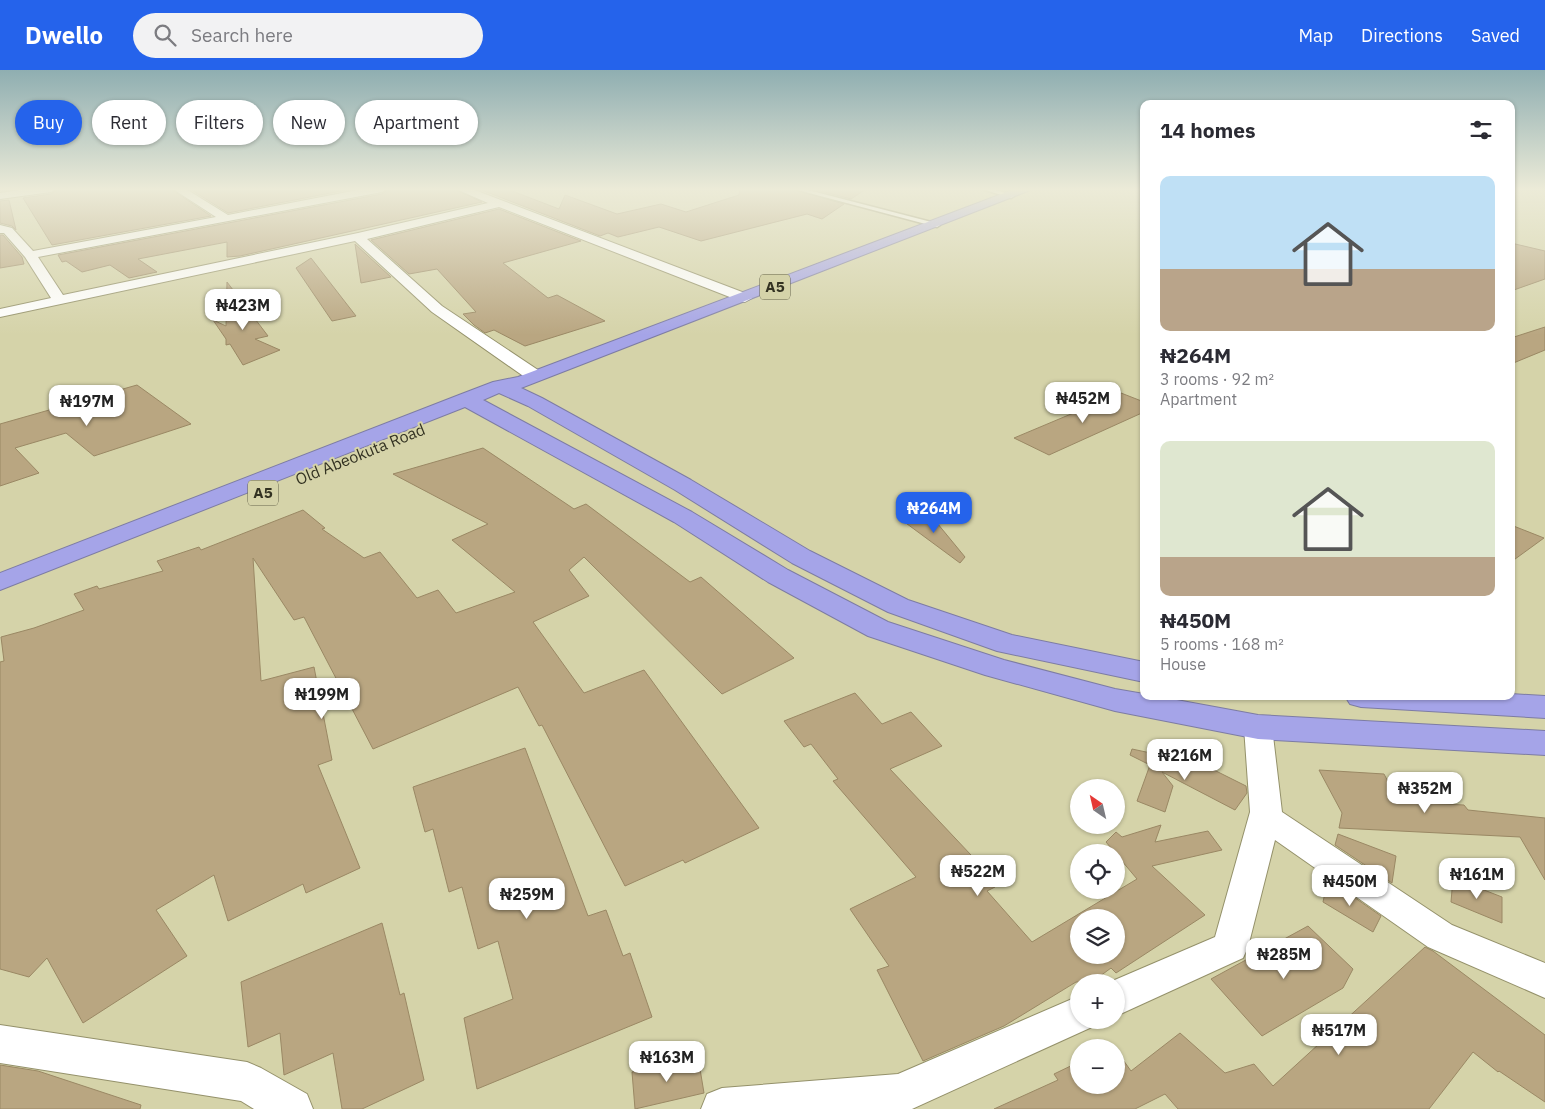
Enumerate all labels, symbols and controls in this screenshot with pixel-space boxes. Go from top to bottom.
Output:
search box [133,13,483,58]
text: Dwello [25,19,103,51]
icon: search [151,21,179,49]
text: Search here [191,23,293,47]
text: Map [1298,24,1333,47]
text: Directions [1361,24,1443,47]
text: Saved [1471,24,1520,47]
chip: Buy [15,100,82,145]
chip: Rent [92,100,166,145]
chip: Filters [176,100,263,145]
chip: New [273,100,345,145]
chip: Apartment [355,100,478,145]
text: 14 homes [1160,116,1256,144]
icon: filters [1467,116,1495,144]
icon: home [1283,209,1373,299]
road number: A5 [760,274,790,300]
pin: ₦423M [208,288,278,331]
text: ₦423M [216,295,270,315]
text: ₦264M [1160,341,1231,369]
text: 3 rooms · 92 m² [1160,369,1274,389]
pin: ₦452M [1048,382,1118,424]
pin: ₦197M [52,384,122,427]
text: ₦452M [1056,388,1110,408]
text: Apartment [1160,389,1237,409]
text: ₦197M [60,391,114,411]
street label: Old Abeokuta Road [292,419,428,489]
icon: home [1283,474,1373,564]
road number: A5 [248,480,278,506]
pin: ₦264M [899,492,969,534]
text: ₦264M [907,498,961,518]
text: ₦450M [1160,606,1231,634]
text: 5 rooms · 168 m² [1160,634,1284,654]
text: House [1160,654,1206,674]
pin: ₦199M [287,678,357,720]
text: ₦199M [295,684,349,704]
pin: ₦216M [1150,738,1220,781]
text: ₦216M [1158,745,1212,765]
pin: ₦352M [1390,772,1460,814]
text: ₦352M [1398,778,1452,798]
north arrow [1070,779,1125,834]
map controls [1070,779,1125,1094]
button: locate [1070,844,1125,899]
pin: ₦522M [943,854,1013,897]
pin: ₦161M [1442,858,1512,900]
text: ₦522M [951,861,1005,881]
pin: ₦450M [1315,864,1385,907]
text: ₦161M [1450,864,1504,884]
text: ₦450M [1323,871,1377,891]
pin: ₦259M [492,878,562,920]
text: ₦259M [500,884,554,904]
button: layers [1070,909,1125,964]
pin: ₦285M [1249,938,1319,980]
text: ₦285M [1257,944,1311,964]
button: + [1070,974,1125,1029]
pin: ₦517M [1304,1014,1374,1056]
text: ₦517M [1312,1020,1366,1040]
button: − [1070,1039,1125,1094]
pin: ₦163M [632,1040,702,1083]
text: ₦163M [640,1047,694,1067]

